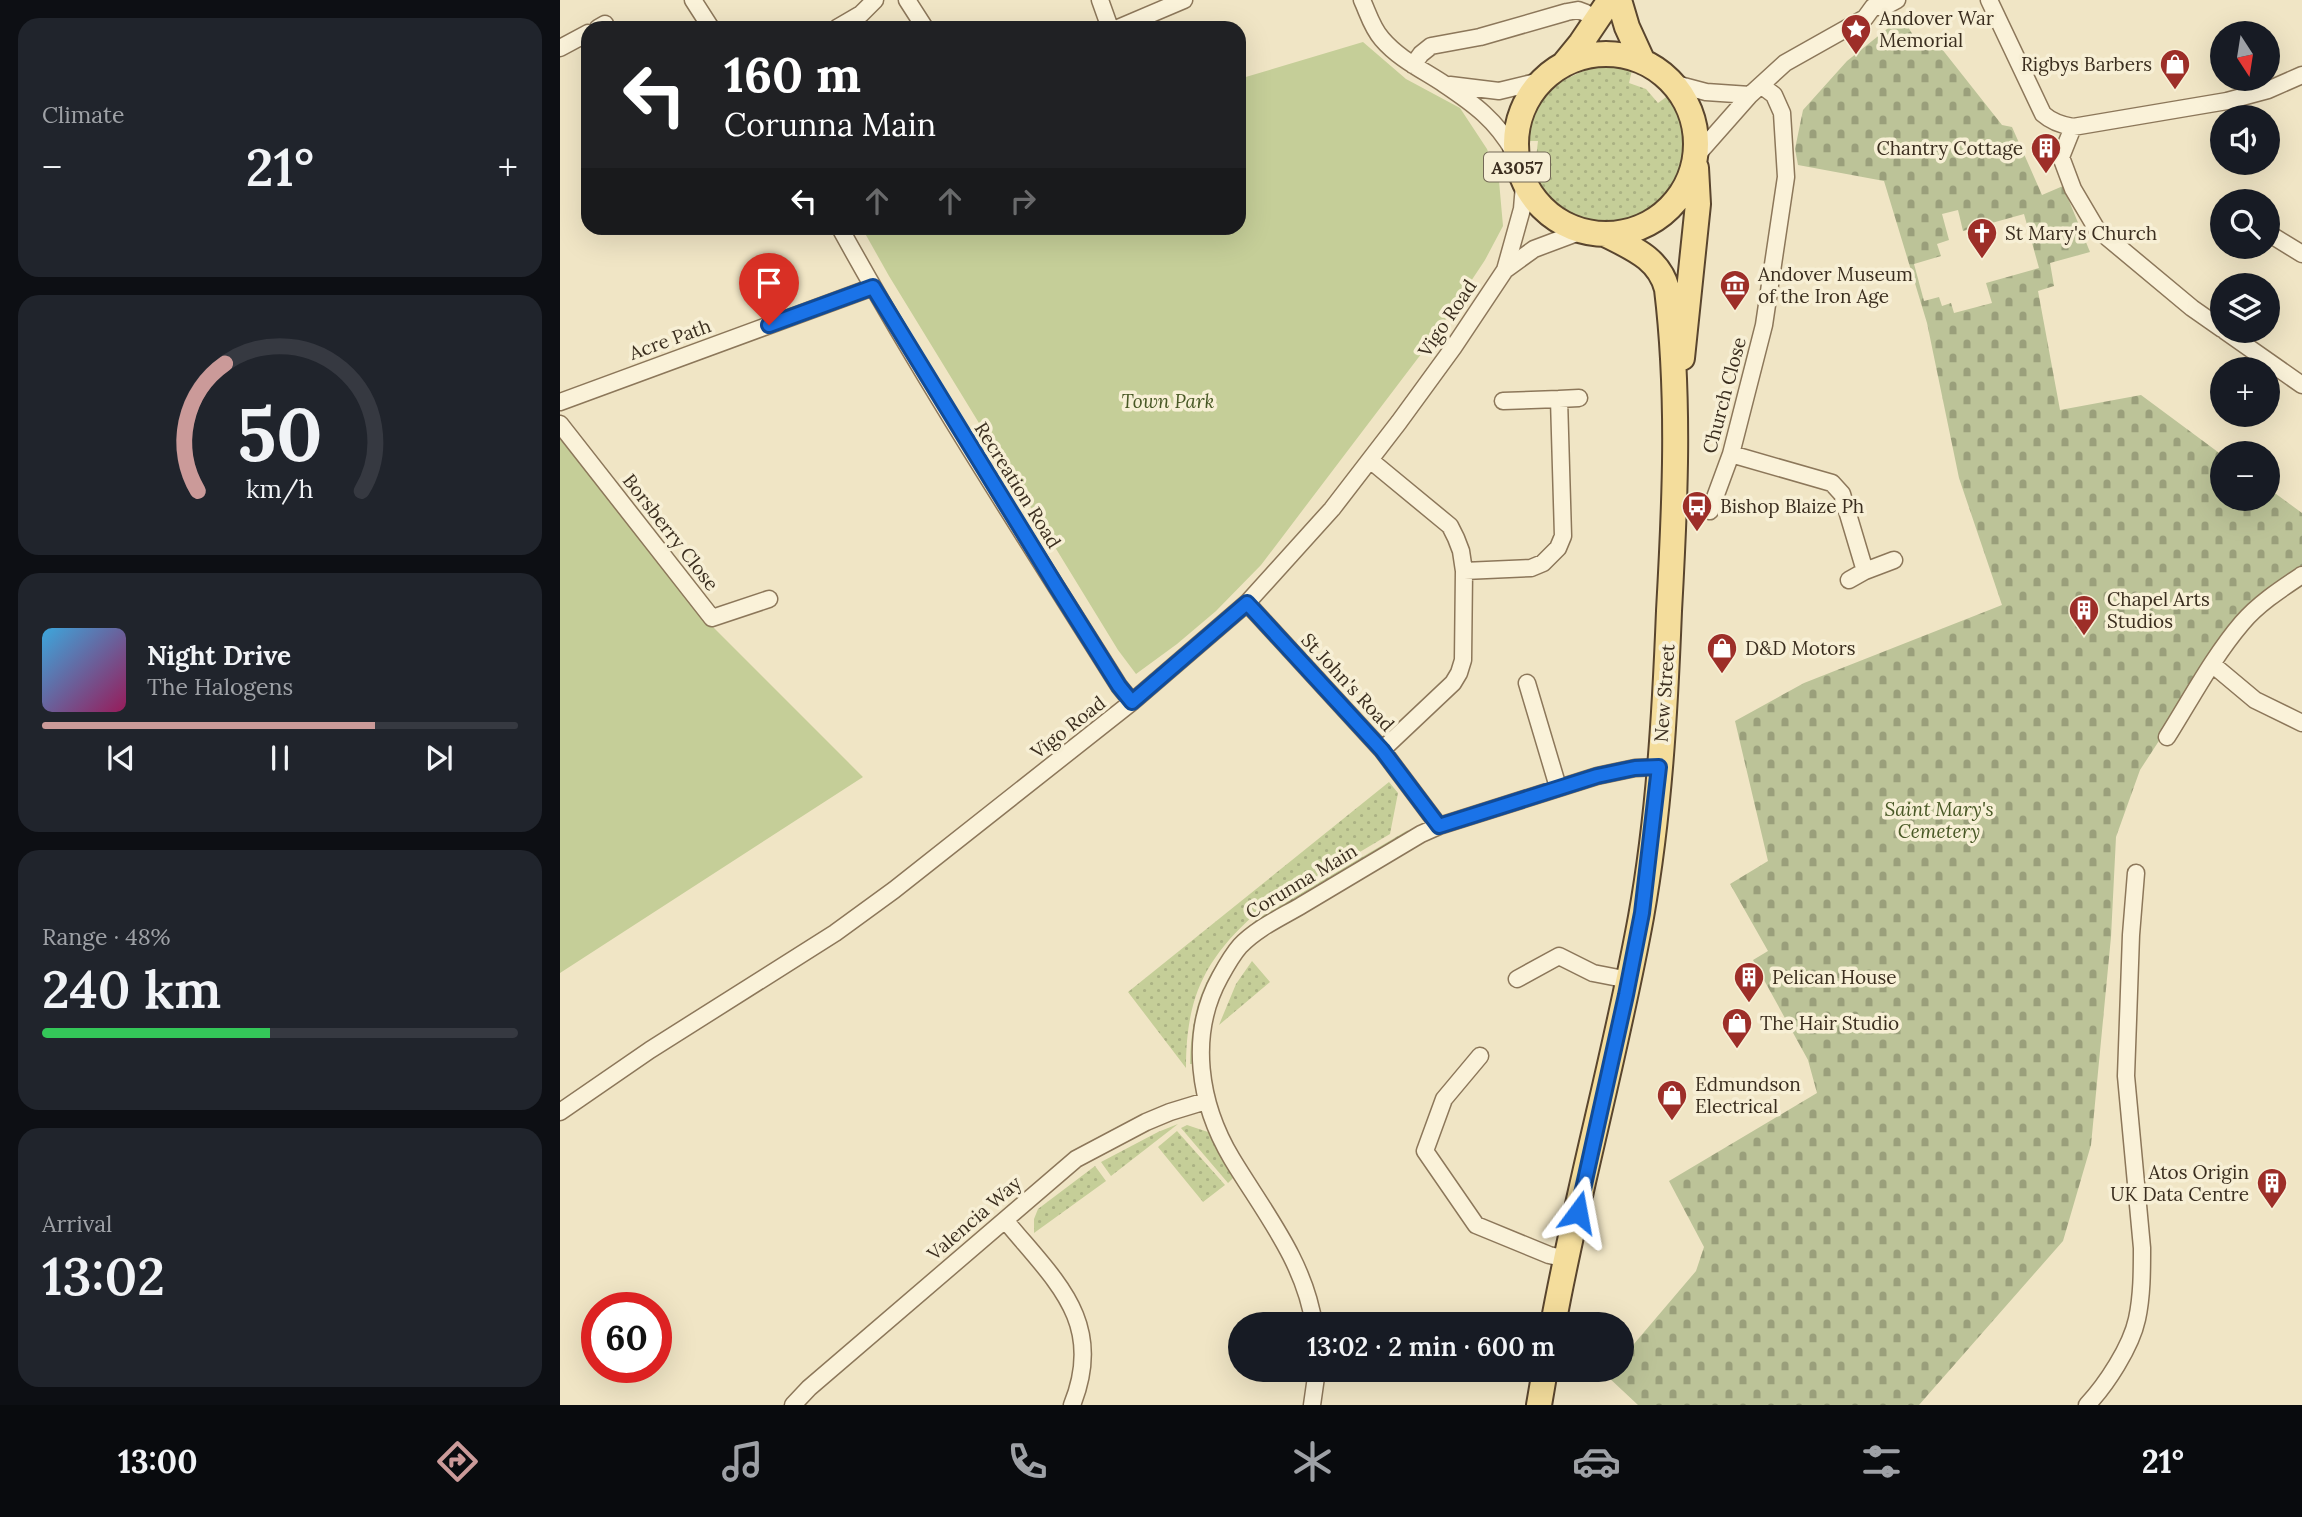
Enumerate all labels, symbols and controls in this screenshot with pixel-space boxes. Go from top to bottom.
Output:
place label: Andover War Memorial [1878,6,1995,52]
place icon: Andover War Memorial [1839,12,1873,56]
north arrow [2210,21,2280,91]
map controls [2210,21,2280,511]
text: 160 m [724,43,861,105]
shop icon: Rigbys Barbers [2158,47,2192,91]
icon: left [609,49,700,140]
place label: Rigbys Barbers [2021,52,2152,76]
text: Climate [42,100,124,129]
text: Corunna Main [724,104,936,145]
button: sound [2210,105,2280,175]
building icon: Chantry Cottage [2029,131,2063,175]
text: 21° [246,134,314,200]
place label: Chantry Cottage [1876,136,2023,160]
text: − [42,143,62,191]
text: + [498,143,518,191]
road number: A3057 [1484,152,1550,182]
icon: left [785,182,823,220]
icon: ahead [858,182,896,220]
icon: ahead [931,182,969,220]
icon: right [1004,182,1042,220]
button: search [2210,189,2280,259]
church icon: St Mary's Church [1965,216,1999,260]
place label: St Mary's Church [2005,221,2157,245]
pin [739,253,799,325]
place label: Andover Museum of the Iron Age [1757,262,1913,308]
icon: arrive [750,264,788,302]
museum icon: Andover Museum of the Iron Age [1718,268,1752,312]
button: layers [2210,273,2280,343]
street label: Vigo Road [1412,275,1482,362]
street label: Acre Path [625,313,714,365]
street label: Church Close [1697,334,1751,456]
button: + [2210,357,2280,427]
text: 50 [237,389,323,482]
park label: Town Park [1122,389,1215,413]
street label: Recreation Road [970,417,1066,553]
button: − [2210,441,2280,511]
street label: Borsberry Close [618,469,724,595]
text: km/h [246,473,314,505]
bus stop icon: Bishop Blaize Ph [1680,489,1714,533]
place label: Bishop Blaize Ph [1720,494,1864,518]
place label: Chapel Arts Studios [2107,587,2210,633]
building icon: Chapel Arts Studios [2067,593,2101,637]
street label: St John's Road [1296,628,1400,736]
shop icon: D&D Motors [1705,631,1739,675]
place label: D&D Motors [1745,636,1856,660]
text: Night Drive [147,639,291,672]
street label: New Street [1649,642,1679,743]
text: The Halogens [147,672,293,701]
street label: Vigo Road [1025,690,1110,764]
icon: previous [102,739,140,777]
icon: pause [261,739,299,777]
icon: next [420,739,458,777]
park label: Saint Mary's Cemetery [1884,797,1994,843]
street label: Corunna Main [1241,838,1361,924]
text: Range · 48% [42,922,171,951]
text: 240 km [42,956,222,1022]
building icon: Pelican House [1732,960,1766,1004]
place label: Pelican House [1772,965,1897,989]
shop icon: The Hair Studio [1720,1006,1754,1050]
place label: The Hair Studio [1760,1011,1899,1035]
place label: Edmundson Electrical [1695,1072,1801,1118]
shop icon: Edmundson Electrical [1655,1078,1689,1122]
place label: Atos Origin UK Data Centre [2110,1160,2249,1206]
building icon: Atos Origin UK Data Centre [2255,1166,2289,1210]
street label: Valencia Way [921,1171,1026,1266]
position arrow [1541,1175,1615,1249]
text: Arrival [42,1209,112,1238]
text: 13:02 [42,1243,165,1309]
speed limit sign: 60 [581,1292,672,1383]
text: 13:02 · 2 min · 600 m [1307,1330,1555,1363]
icon: directions [433,1437,482,1486]
icon: music [718,1437,767,1486]
icon: phone [1003,1437,1052,1486]
icon: climate [1288,1437,1337,1486]
icon: car [1572,1437,1621,1486]
icon: filters [1857,1437,1906,1486]
text: 13:00 [118,1441,198,1482]
text: 21° [2142,1441,2184,1482]

